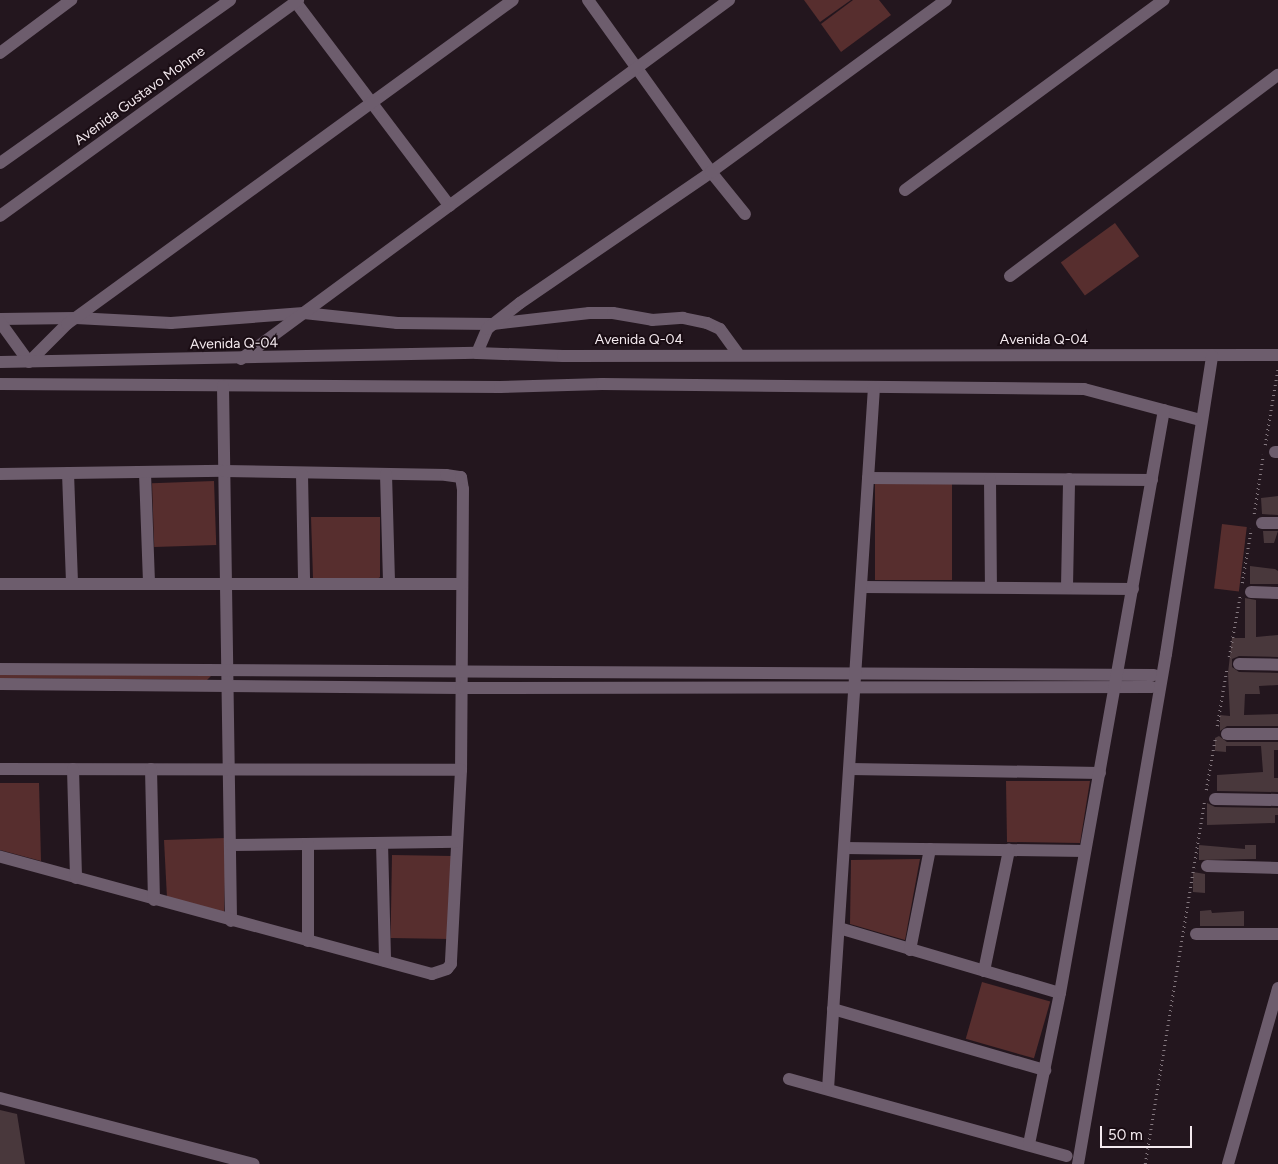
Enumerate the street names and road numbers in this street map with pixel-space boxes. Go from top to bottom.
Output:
street label: Avenida Gustavo Mohme [71,43,209,149]
street label: Avenida Q-04 [595,332,683,348]
street label: Avenida Q-04 [1000,332,1088,348]
street label: Avenida Q-04 [190,335,278,353]

